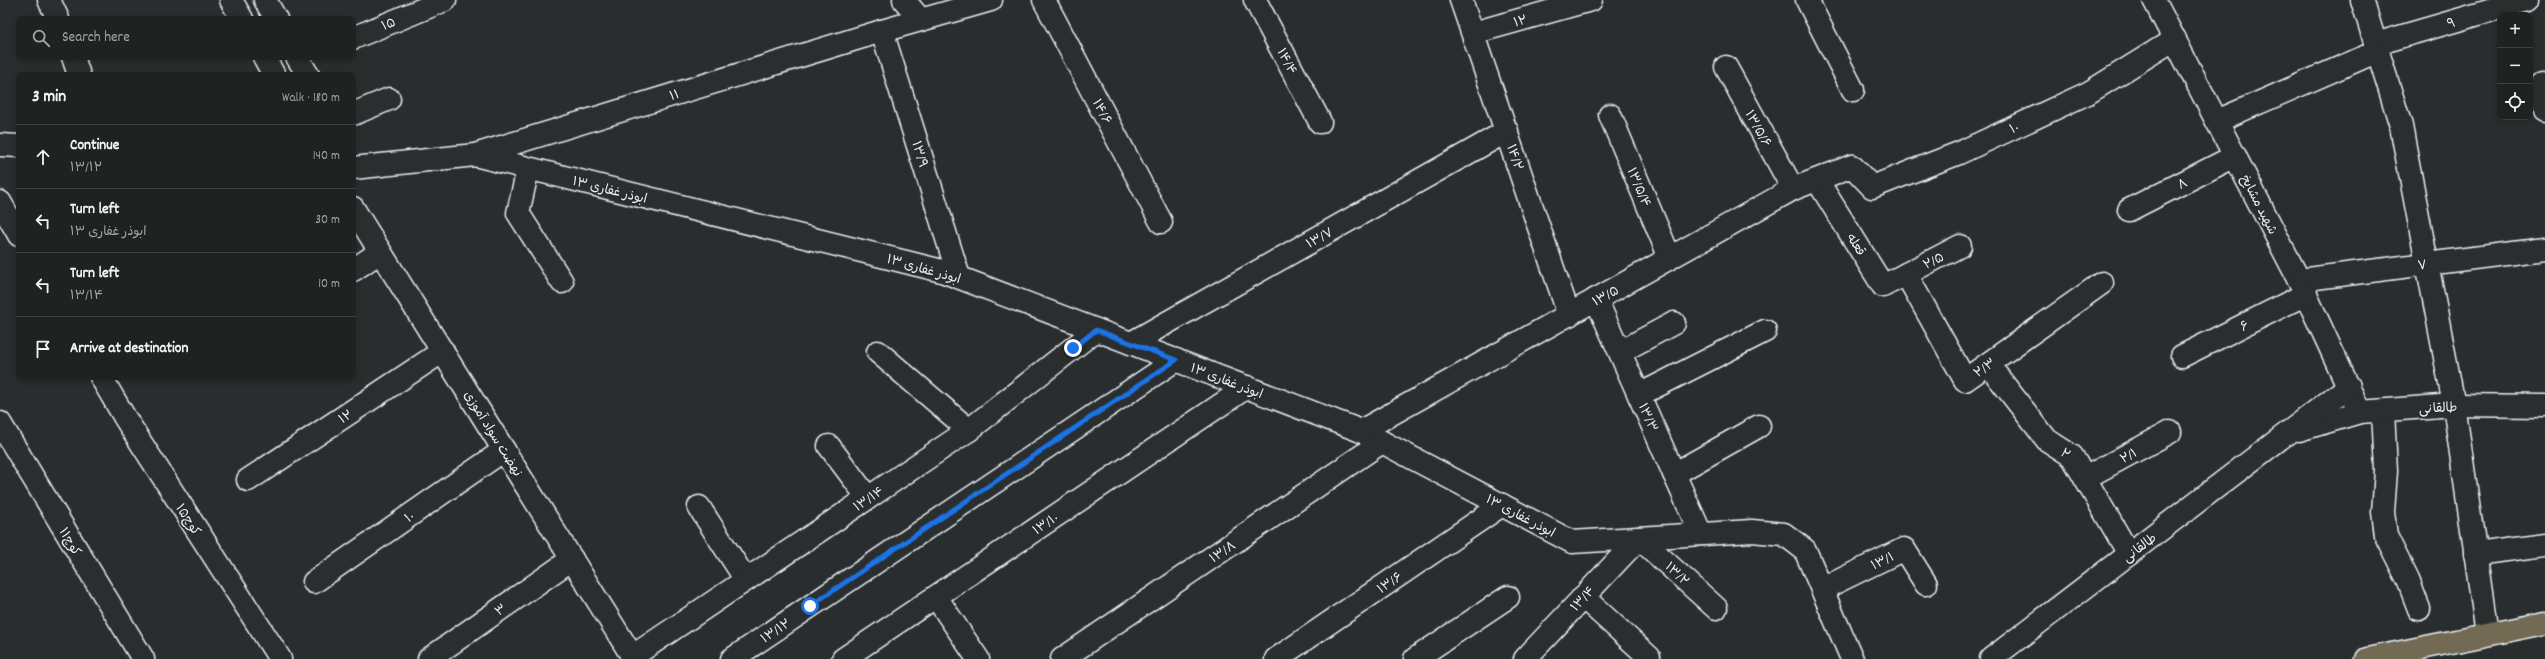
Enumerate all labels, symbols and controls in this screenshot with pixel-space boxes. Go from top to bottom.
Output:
street label: ۱۲ [1512,11,1530,33]
map controls [2497,12,2533,120]
button: + [2497,12,2533,48]
street label: ۱۵ [379,14,399,37]
street label: ۹ [2445,14,2458,35]
search box [16,16,356,60]
icon: search [30,27,52,49]
text: Search here [62,27,130,49]
street label: ۱۴/۴ [1271,45,1301,79]
button: − [2497,48,2533,84]
button: locate [2497,84,2533,120]
text: 3 min [32,86,66,110]
street label: ۱۱ [667,86,682,107]
text: Walk · 180 m [282,89,340,108]
street label: ۱۴/۶ [1086,96,1115,128]
street label: ۱۳/۵/۶ [1739,107,1775,151]
street label: ۱۰ [2007,119,2023,140]
text: Continue [70,135,119,157]
street label: ۱۳/۹ [906,139,932,171]
street label: ۱۴/۲ [1500,142,1527,174]
icon: ahead [32,146,54,168]
text: 140 m [313,147,340,166]
text: ۱۳/۱۲ [70,159,103,178]
street label: ۱۳/۵/۴ [1621,165,1655,211]
street label: شهید مشایخ [2235,172,2281,238]
street label: ۱۳ ابوذر غفاری [570,173,649,210]
street label: ۸ [2175,175,2192,196]
text: Turn left [70,199,119,221]
icon: left [32,210,54,232]
text: 30 m [315,211,340,230]
text: ۱۳ ابوذر غفاری [70,223,146,242]
street label: ۱۳/۷ [1303,224,1337,254]
street label: قعله [1841,230,1869,260]
street label: ۲/۵ [1920,249,1948,276]
street label: ۱۳ ابوذر غفاری [884,251,963,290]
street label: ۷ [2417,256,2428,276]
text: Turn left [70,263,119,285]
icon: left [32,274,54,296]
text: 10 m [318,275,340,294]
street label: ۱۳/۵ [1589,282,1623,312]
text: ۱۳/۱۴ [70,287,104,306]
street label: ۶ [2237,317,2253,337]
icon: arrive [32,338,54,360]
text: Arrive at destination [70,338,188,360]
route end [1064,339,1082,357]
street label: ۲/۳ [1971,355,2000,384]
street label: ۱۳ ابوذر غفاری [1187,360,1265,405]
street label: نهضت سواد آموزی [458,388,526,481]
street label: طالقانی [2418,399,2458,420]
street label: ۱۳/۳ [1632,401,1661,435]
street label: ۱۲ [336,406,357,430]
street label: ۲ [2055,445,2074,465]
street label: ۲/۱ [2117,445,2141,470]
street label: ۱۳/۱۴ [850,483,889,517]
street label: ۱۳ ابوذر غفاری [1482,491,1558,544]
street label: ۱۵کوچ [170,501,204,540]
street label: ۱۰ [401,508,420,528]
street label: ۱۳/۱۰ [1029,509,1063,541]
street label: ۱۱کوچ [53,524,85,560]
street label: طالقانی [2119,530,2162,568]
street label: ۱۳/۸ [1206,537,1240,569]
street label: ۱۳/۱ [1868,548,1898,576]
street label: ۱۳/۲ [1660,558,1693,591]
street label: ۱۳/۶ [1374,569,1407,599]
street label: ۱۳/۴ [1567,583,1601,617]
route start [801,597,819,615]
street label: ۳ [492,600,511,622]
street label: ۱۳/۱۲ [758,615,795,649]

